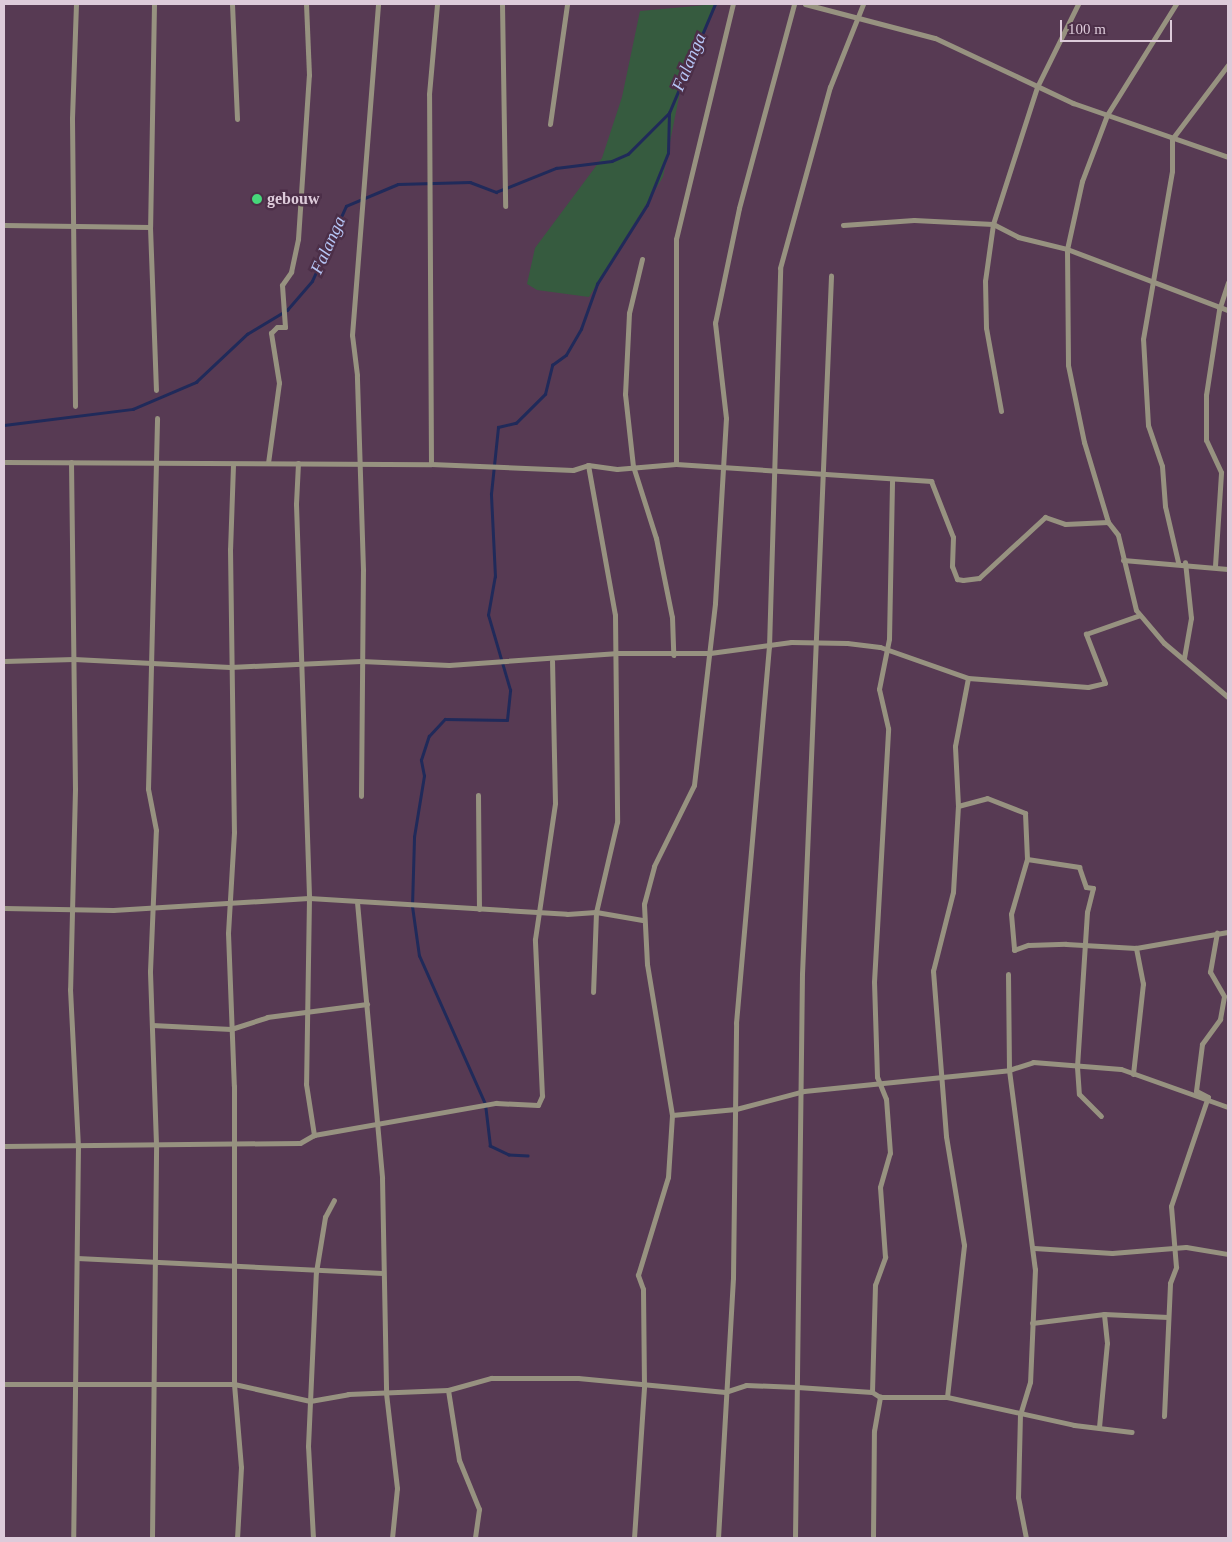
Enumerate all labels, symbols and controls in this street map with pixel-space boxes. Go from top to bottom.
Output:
scale bar [1062,10,1174,42]
text: 100 m [1068,21,1106,37]
water label: Falanga [667,30,711,94]
place label: gebouw [267,189,319,209]
marker: gebouw [251,193,263,205]
water label: Falanga [306,213,350,277]

